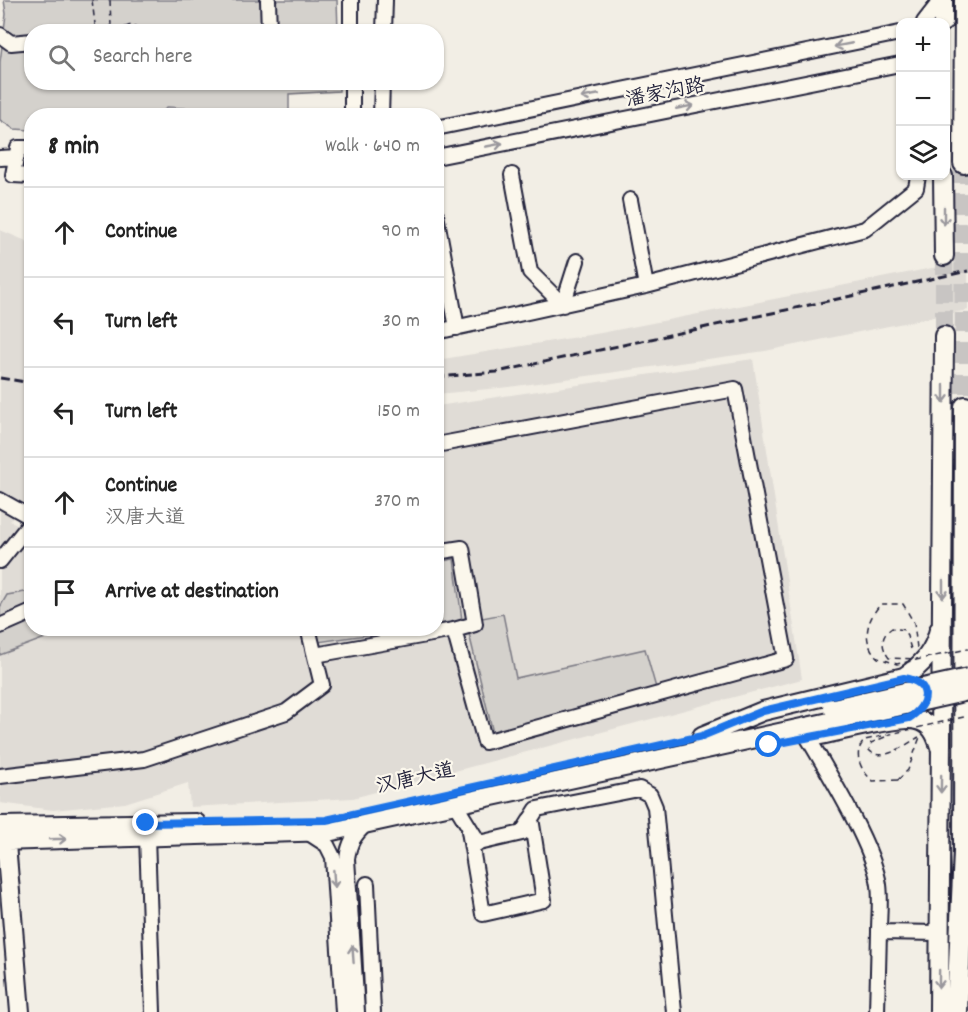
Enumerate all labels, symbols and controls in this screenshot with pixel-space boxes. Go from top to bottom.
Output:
map controls [896,18,950,180]
button: + [896,18,950,72]
search box [24,24,444,90]
one-way arrow [834,40,853,51]
icon: search [45,41,78,74]
text: Search here [93,42,192,73]
street label: 潘家沟路 [624,72,708,115]
button: − [896,72,950,126]
one-way arrow [581,91,600,103]
one-way arrow [675,101,694,112]
button: layers [896,126,950,180]
text: 8 min [48,129,99,166]
text: Walk · 640 m [325,133,420,161]
one-way arrow [484,139,503,150]
one-way arrow [938,205,949,225]
icon: ahead [48,216,81,249]
text: Continue [105,217,177,248]
text: 90 m [382,218,420,246]
icon: left [48,306,81,339]
text: Turn left [105,307,177,338]
text: 30 m [382,308,420,336]
one-way arrow [938,384,950,404]
icon: left [48,396,81,429]
text: Turn left [105,397,177,428]
text: 150 m [377,398,420,426]
text: Continue [105,471,177,502]
icon: ahead [48,486,81,519]
text: 370 m [374,488,420,516]
text: 汉唐大道 [105,505,185,533]
icon: arrive [48,576,81,609]
text: Arrive at destination [105,577,279,608]
one-way arrow [937,579,949,599]
route start [755,731,781,757]
street label: 汉唐大道 [374,757,458,803]
one-way arrow [935,774,947,794]
route end [132,809,158,835]
one-way arrow [48,834,68,845]
one-way arrow [329,868,340,888]
one-way arrow [347,944,358,964]
one-way arrow [933,969,945,989]

